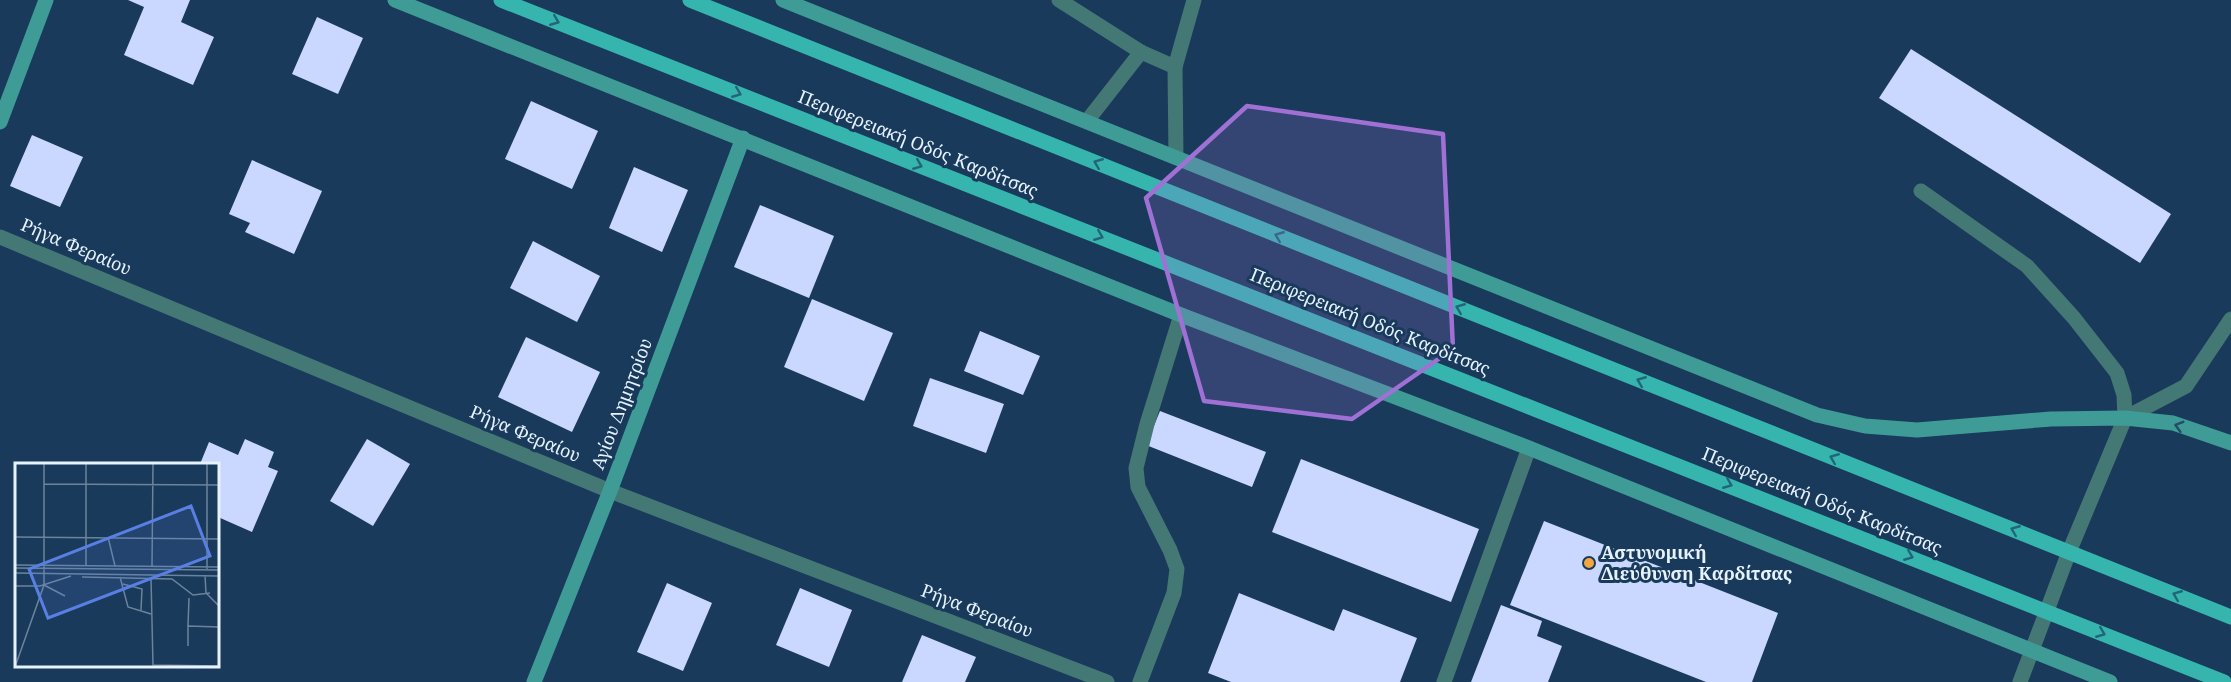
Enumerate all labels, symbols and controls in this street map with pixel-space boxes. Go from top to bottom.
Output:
one-way arrow [549,14,560,27]
street label: Περιφερειακή Οδός Καρδίτσας [795,84,1042,202]
one-way arrow [730,86,741,98]
one-way arrow [912,158,923,170]
one-way arrow [1093,158,1104,170]
street label: Ρήγα Φεραίου [17,212,135,280]
one-way arrow [1093,229,1104,241]
one-way arrow [1274,231,1285,243]
street label: Περιφερειακή Οδός Καρδίτσας [1247,262,1494,380]
one-way arrow [1455,303,1466,315]
street label: Αγίου Δημητρίου [585,335,657,473]
one-way arrow [1637,375,1647,388]
street label: Ρήγα Φεραίου [466,399,584,467]
one-way arrow [2174,421,2185,433]
street label: Περιφερειακή Οδός Καρδίτσας [1699,441,1946,559]
one-way arrow [1829,453,1840,465]
inset map [15,463,219,667]
one-way arrow [1722,477,1732,490]
one-way arrow [2010,525,2021,537]
place label: Αστυνομική Διεύθυνση Καρδίτσας [1601,540,1792,585]
one-way arrow [1903,549,1914,561]
marker: Αστυνομική Διεύθυνση Καρδίτσας [1582,556,1596,570]
street label: Ρήγα Φεραίου [918,578,1037,642]
one-way arrow [2172,590,2183,602]
one-way arrow [2096,625,2106,638]

